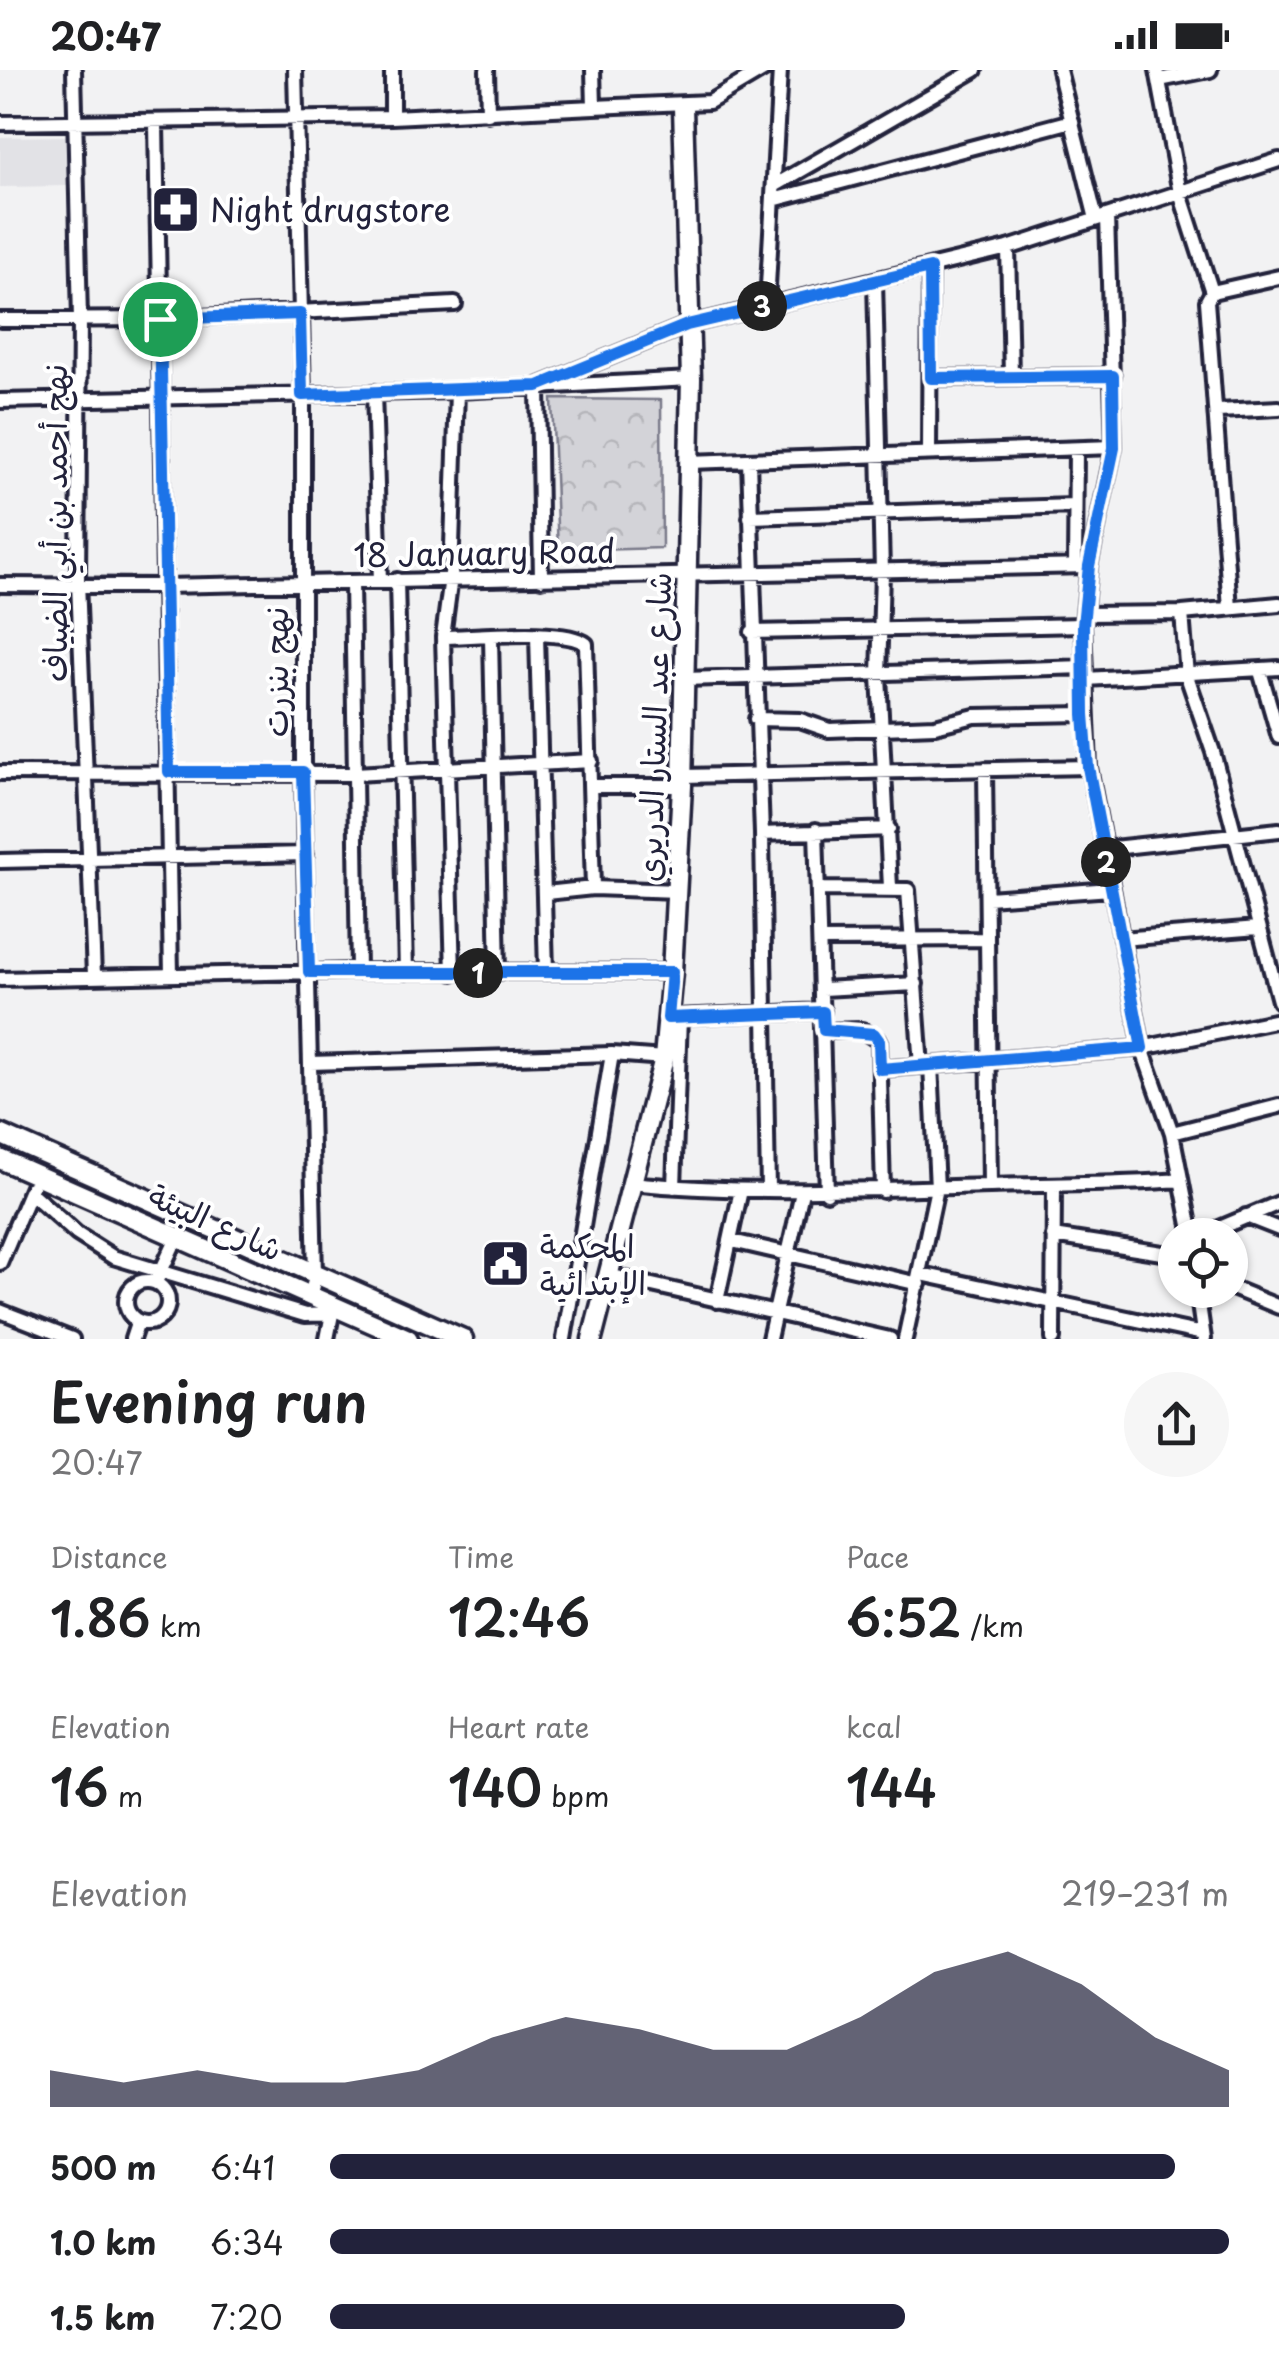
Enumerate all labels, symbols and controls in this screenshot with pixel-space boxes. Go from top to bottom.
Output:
text: 20:47 [50,7,161,64]
pharmacy icon: Night drugstore [149,183,201,235]
place label: Night drugstore [210,185,451,233]
pin [118,277,203,362]
pin: 3 [737,281,787,331]
text: 3 [753,284,771,327]
icon: arrive [133,292,188,347]
street label: نهج أحمد بن أبي الضياف [30,364,84,682]
street label: 18 January Road [353,526,615,578]
street label: شارع عبد الستار الدريري [624,571,683,883]
street label: نهج بنزرت [251,607,299,737]
pin: 2 [1081,837,1131,887]
text: 2 [1096,840,1116,883]
pin: 1 [453,948,503,998]
text: 1 [471,951,485,994]
street label: شارع البيئة [141,1170,291,1273]
map controls [1158,1218,1248,1308]
button: locate [1158,1218,1248,1308]
place label: المحكمة الإبتدائية [540,1221,646,1306]
public building icon: المحكمة الإبتدائية [479,1237,531,1289]
text: Evening run [50,1359,368,1442]
button: share [1124,1372,1229,1477]
text: 20:47 [50,1438,142,1486]
text: Distance [50,1535,168,1578]
text: Time [448,1535,514,1578]
text: Pace [846,1535,909,1578]
text: 1.86 [50,1578,151,1654]
text: 12:46 [448,1578,590,1654]
text: 6:52 [846,1578,961,1654]
text: km [151,1604,202,1647]
text: /km [961,1604,1024,1647]
text: Elevation [50,1705,171,1748]
text: Heart rate [448,1705,589,1748]
text: kcal [846,1705,902,1748]
text: 16 [50,1748,109,1824]
text: 140 [448,1748,542,1824]
text: 144 [846,1748,937,1824]
text: m [109,1774,143,1817]
text: bpm [542,1774,609,1817]
text: Elevation [50,1869,188,1917]
text: 219–231 m [1061,1869,1229,1917]
text: 500 m [50,2143,156,2191]
text: 6:41 [210,2143,275,2191]
text: 1.0 km [50,2218,156,2266]
text: 6:34 [210,2218,284,2266]
text: 1.5 km [50,2293,155,2341]
text: 7:20 [210,2293,283,2341]

